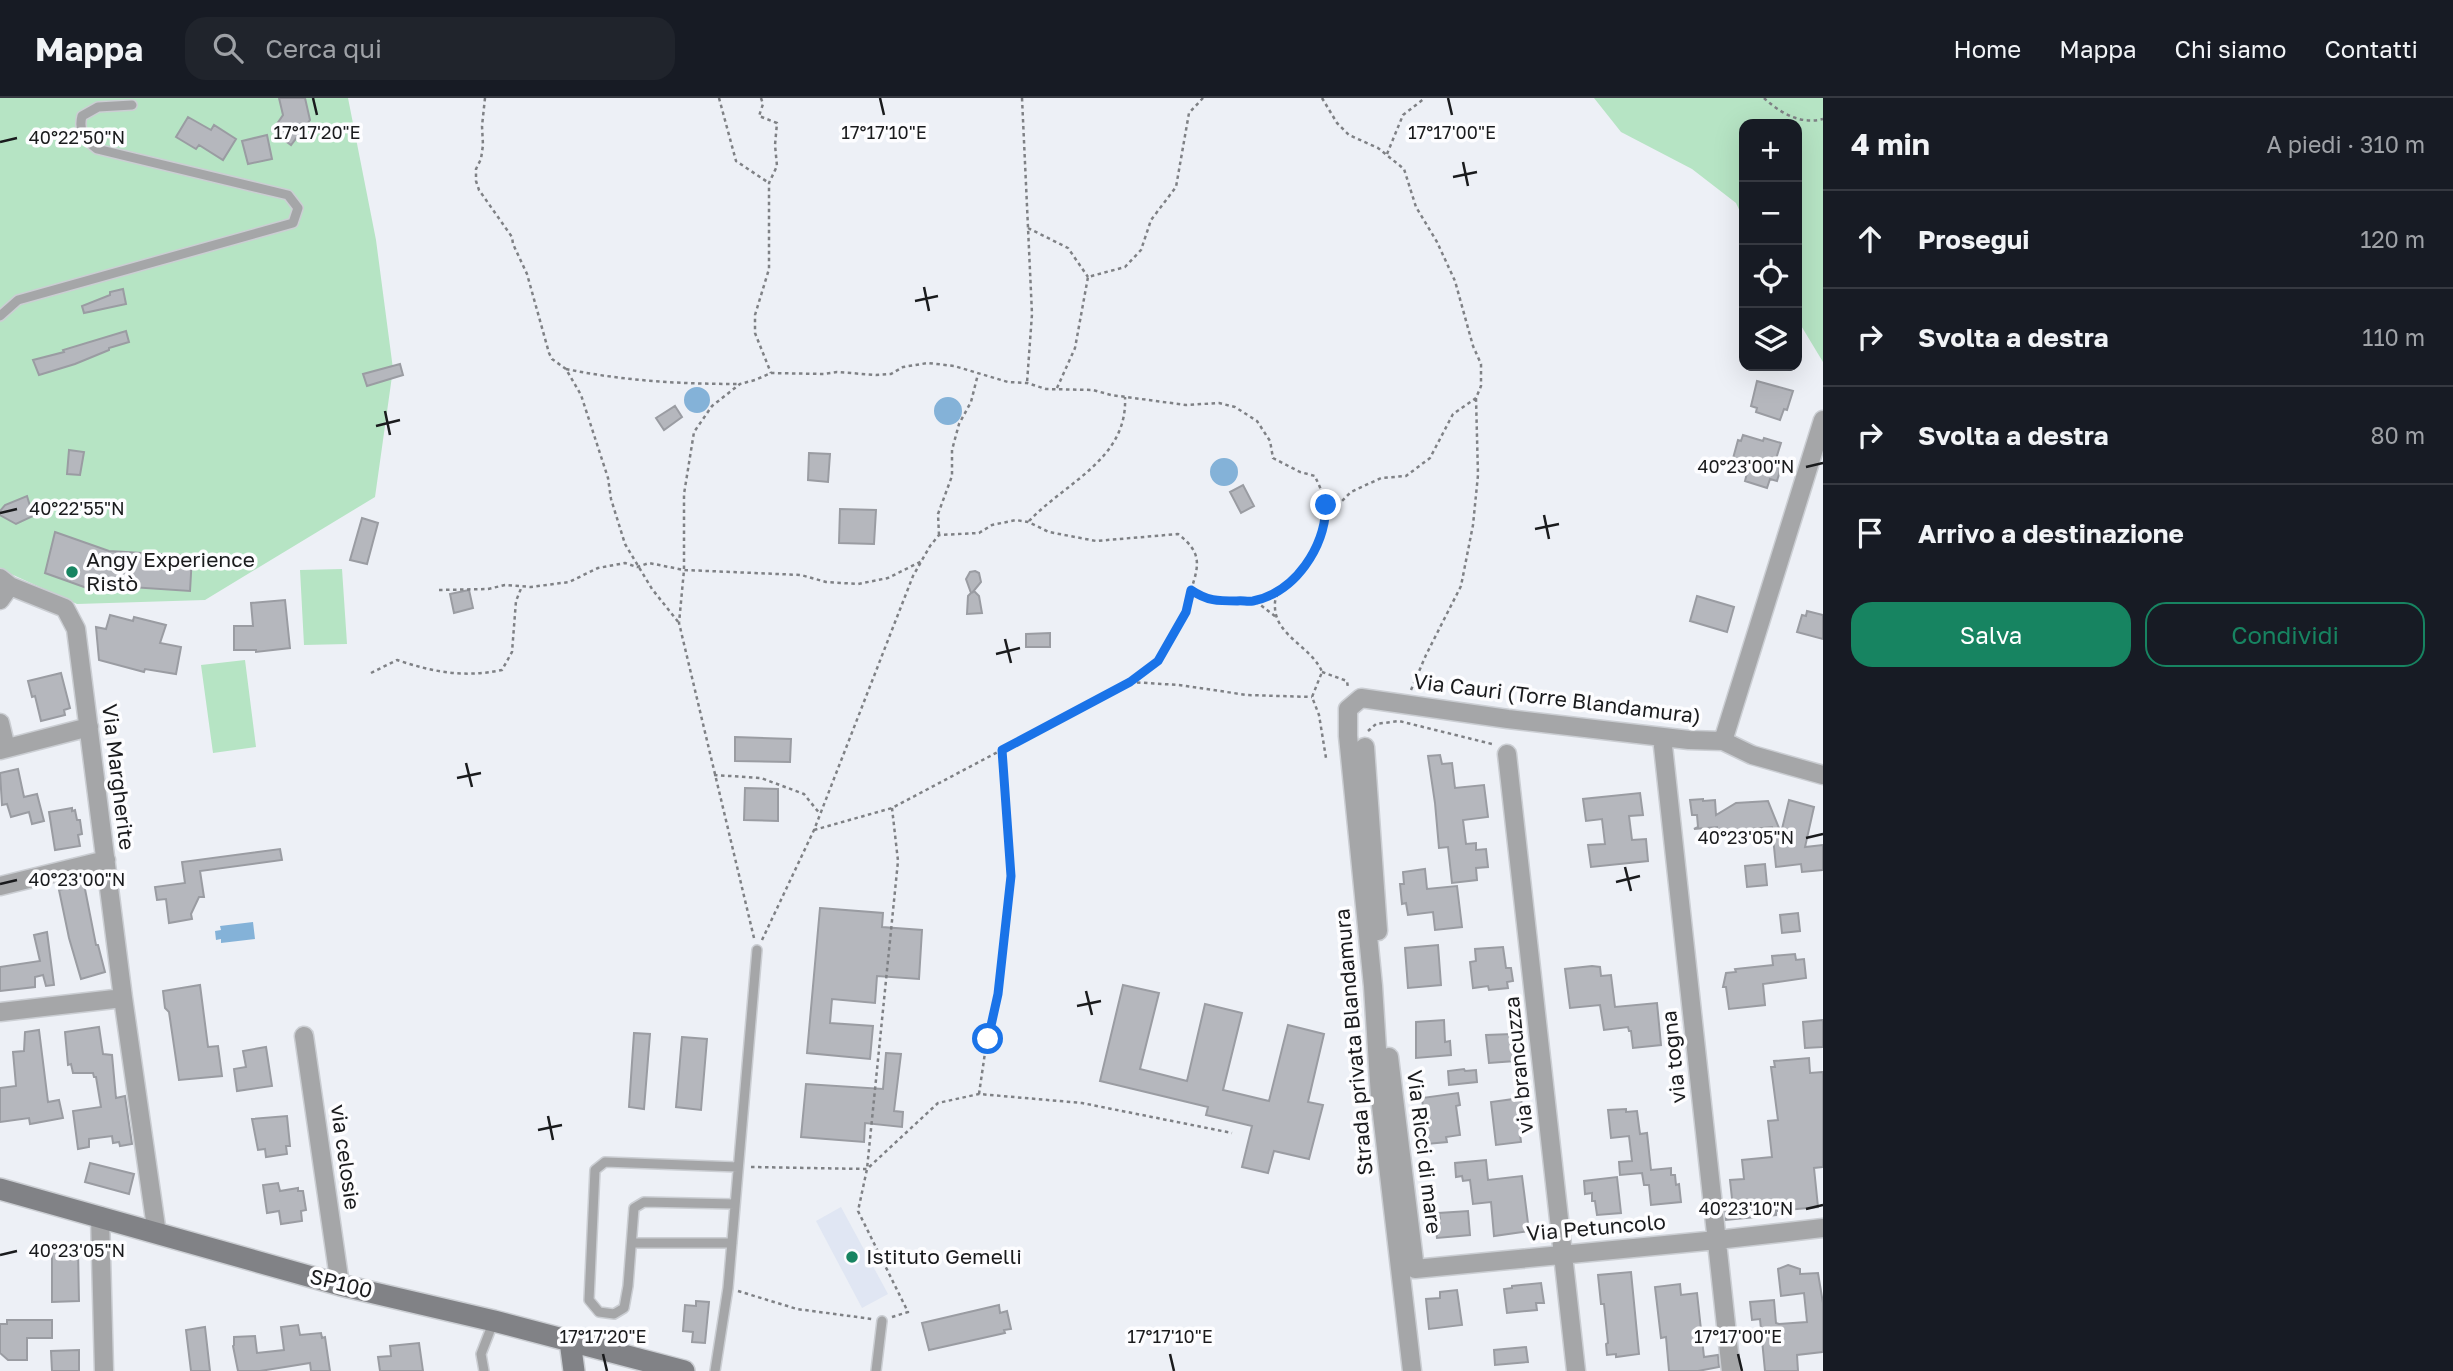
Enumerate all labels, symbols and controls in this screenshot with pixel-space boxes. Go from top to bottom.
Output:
search box [185,17,675,80]
text: Mappa [35,29,143,68]
icon: search [209,29,247,67]
text: Cerca qui [265,33,382,64]
text: Home [1953,34,2021,63]
text: Mappa [2059,34,2137,63]
text: Chi siamo [2175,34,2286,63]
text: Contatti [2324,34,2418,63]
map controls [1739,119,1802,371]
button: + [1739,119,1802,182]
text: 17°17'20"E [273,121,361,143]
text: 17°17'10"E [841,121,927,143]
text: 17°17'00"E [1408,121,1496,143]
text: 40°22'50"N [29,126,125,148]
text: 4 min [1851,126,1930,162]
text: A piedi · 310 m [2267,130,2425,158]
button: − [1739,182,1802,245]
icon: ahead [1851,220,1889,258]
text: Prosegui [1918,224,2029,255]
text: 120 m [2360,225,2425,253]
button: locate [1739,245,1802,308]
button: layers [1739,308,1802,371]
icon: right [1851,318,1889,356]
text: Svolta a destra [1918,322,2109,353]
text: 110 m [2362,323,2425,351]
icon: right [1851,416,1889,454]
text: Svolta a destra [1918,420,2109,451]
text: 80 m [2371,421,2425,449]
text: 40°23'00"N [1697,455,1795,477]
route end [1310,489,1341,520]
text: 40°22'55"N [29,497,125,519]
icon: arrive [1851,514,1889,552]
text: Arrivo a destinazione [1918,518,2184,549]
place label: Angy Experience Ristò [86,546,255,596]
marker: Angy Experience Ristò [64,564,80,580]
button: Salva [1851,602,2131,667]
button: Condividi [2145,602,2425,667]
street label: Via Cauri (Torre Blandamura) [1412,667,1702,729]
street label: Via Margherite [97,702,141,851]
text: 40°23'05"N [1698,826,1794,848]
text: 40°23'00"N [28,868,126,890]
street label: Strada privata Blandamura [1328,908,1378,1177]
street label: via brancuzza [1498,995,1538,1135]
street label: via togna [1655,1009,1691,1105]
route start [972,1023,1003,1054]
street label: Via Ricci di mare [1402,1068,1448,1235]
street label: via celosie [326,1102,366,1211]
text: 40°23'10"N [1699,1197,1793,1219]
street label: Via Petuncolo [1525,1208,1667,1246]
text: 40°23'05"N [29,1239,125,1261]
place label: Istituto Gemelli [866,1243,1022,1269]
marker: Istituto Gemelli [844,1249,860,1265]
street label: SP100 [307,1263,375,1303]
text: 17°17'20"E [559,1325,647,1347]
text: 17°17'10"E [1127,1325,1213,1347]
text: 17°17'00"E [1694,1325,1782,1347]

